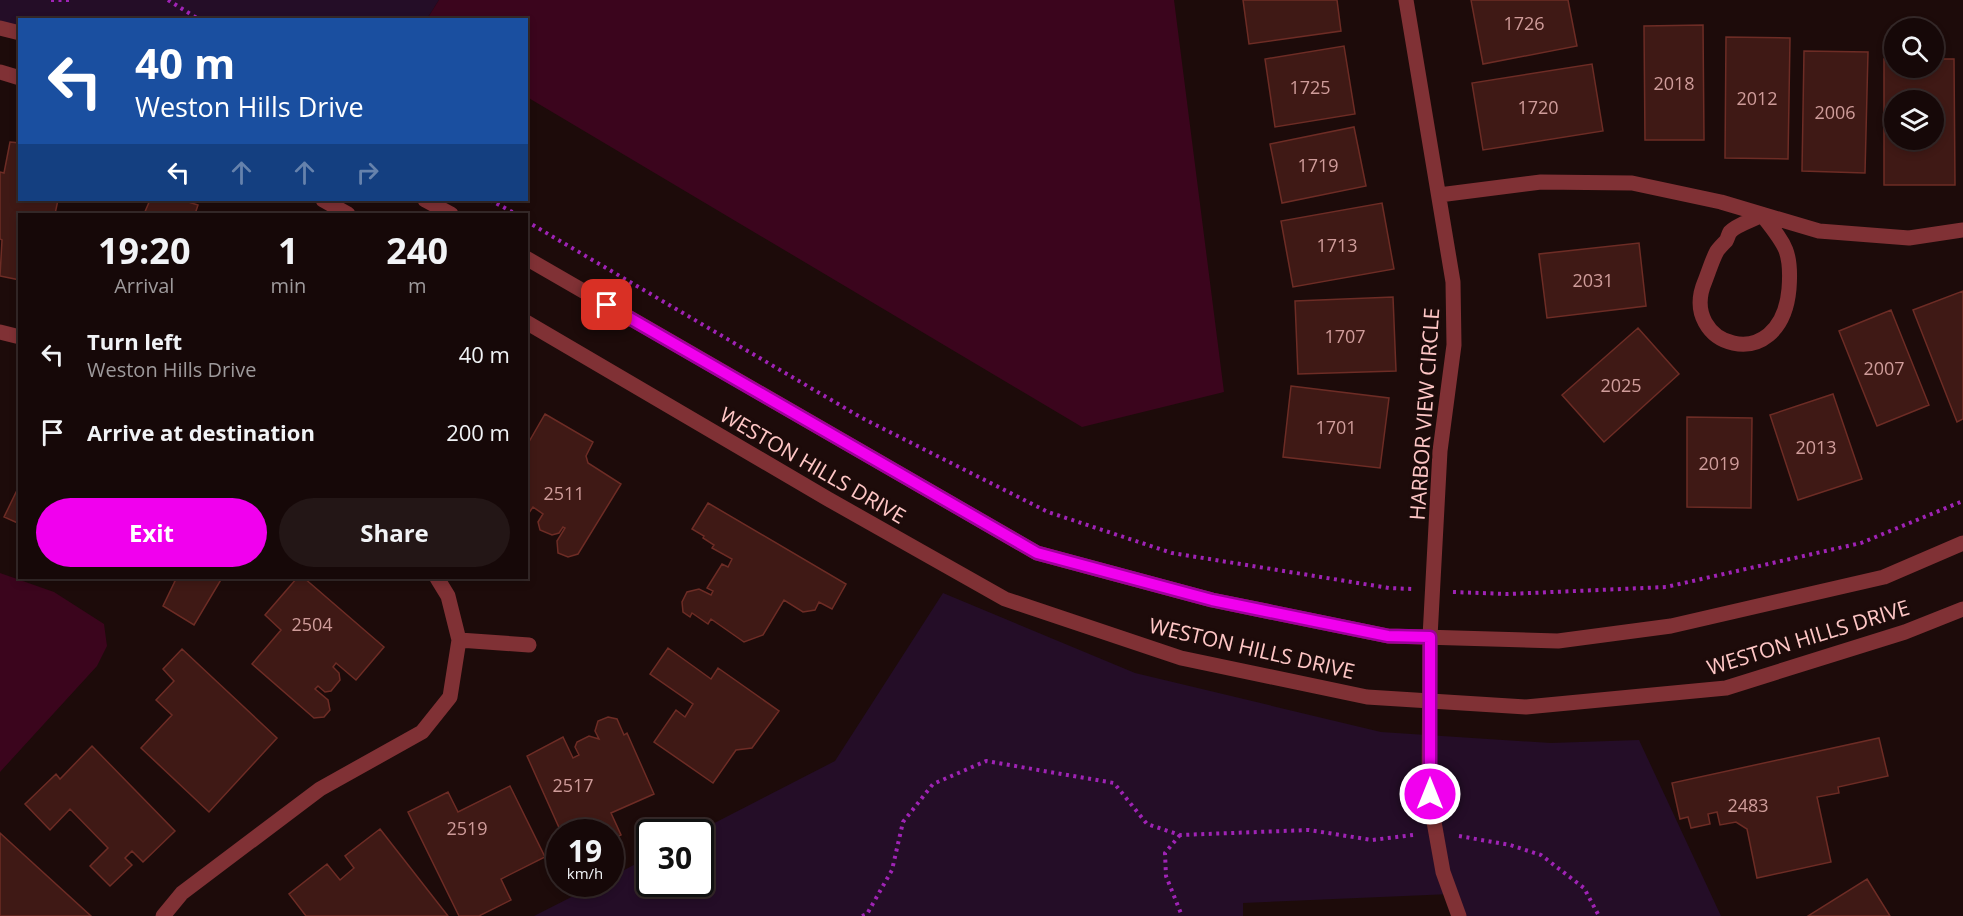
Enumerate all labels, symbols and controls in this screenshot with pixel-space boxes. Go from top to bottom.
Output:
house number: 1726 [1503,11,1545,35]
map controls [1884,18,1944,150]
button: search [1884,18,1944,78]
text: 40 m [135,34,235,91]
icon: left [36,42,114,120]
house number: 2018 [1653,71,1695,95]
house number: 1725 [1289,75,1331,99]
house number: 2012 [1736,86,1778,110]
text: Weston Hills Drive [135,88,364,125]
button: layers [1884,90,1944,150]
house number: 1720 [1517,95,1559,119]
house number: 2006 [1814,100,1856,124]
house number: 1719 [1297,153,1339,177]
icon: left [162,156,195,189]
icon: ahead [225,156,258,189]
icon: ahead [288,156,321,189]
icon: right [351,156,384,189]
text: 19:20 [98,226,191,275]
text: 1 [278,226,299,275]
text: 240 [386,226,448,275]
house number: 1713 [1316,233,1358,257]
house number: 2031 [1572,268,1614,292]
text: Arrival [114,272,174,299]
text: min [270,272,306,299]
text: m [408,272,426,299]
pin [581,279,632,330]
icon: arrive [590,288,623,321]
street label: HARBOR VIEW CIRCLE [1403,307,1445,521]
house number: 1707 [1324,324,1366,348]
text: Turn left [87,326,182,356]
icon: left [36,338,69,371]
text: 40 m [459,339,510,369]
text: Weston Hills Drive [87,356,256,383]
house number: 2007 [1863,356,1905,380]
house number: 2025 [1600,373,1642,397]
street label: WESTON HILLS DRIVE [715,400,911,530]
house number: 1701 [1315,415,1357,439]
icon: arrive [36,416,69,449]
text: Arrive at destination [87,417,315,447]
text: 200 m [446,417,510,447]
house number: 2013 [1795,435,1837,459]
house number: 2019 [1698,451,1740,475]
house number: 2511 [543,481,585,505]
button: Exit [36,498,267,567]
button: Share [279,498,510,567]
street label: WESTON HILLS DRIVE [1703,593,1913,681]
street label: WESTON HILLS DRIVE [1146,611,1358,685]
house number: 2504 [291,612,333,636]
position arrow [1398,762,1462,826]
house number: 2517 [552,773,594,797]
house number: 2483 [1727,793,1769,817]
house number: 2519 [446,816,488,840]
speed limit sign: 30 [636,819,714,897]
text: 19 [568,830,602,871]
text: km/h [567,863,603,883]

